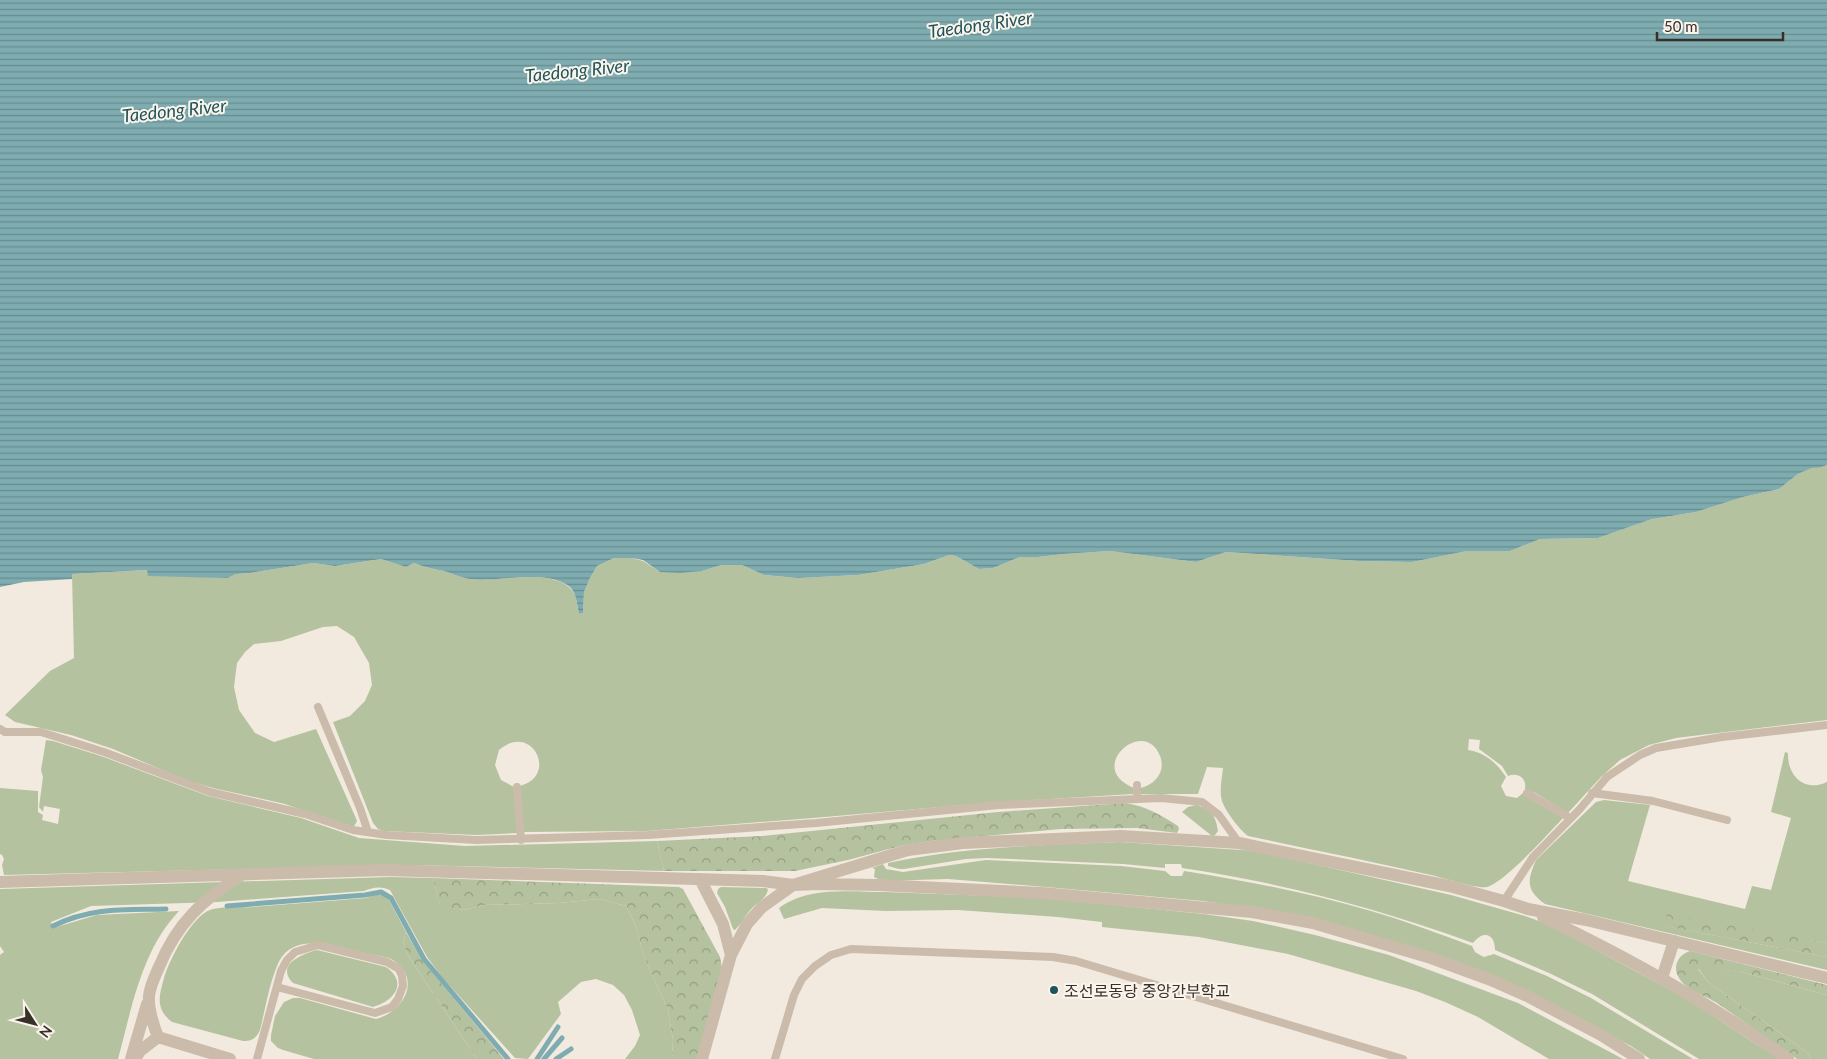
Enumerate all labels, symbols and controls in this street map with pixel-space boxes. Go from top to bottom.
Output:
water label: Taedong River [927,6,1034,42]
scale bar [1657,10,1783,42]
text: 50 m [1664,17,1698,35]
water label: Taedong River [524,54,631,86]
water label: Taedong River [121,94,228,126]
place label: 조선로동당 중앙간부학교 [1064,981,1230,1000]
marker: 조선로동당 중앙간부학교 [1048,984,1060,996]
north arrow [10,999,60,1049]
text: N [36,1023,56,1041]

